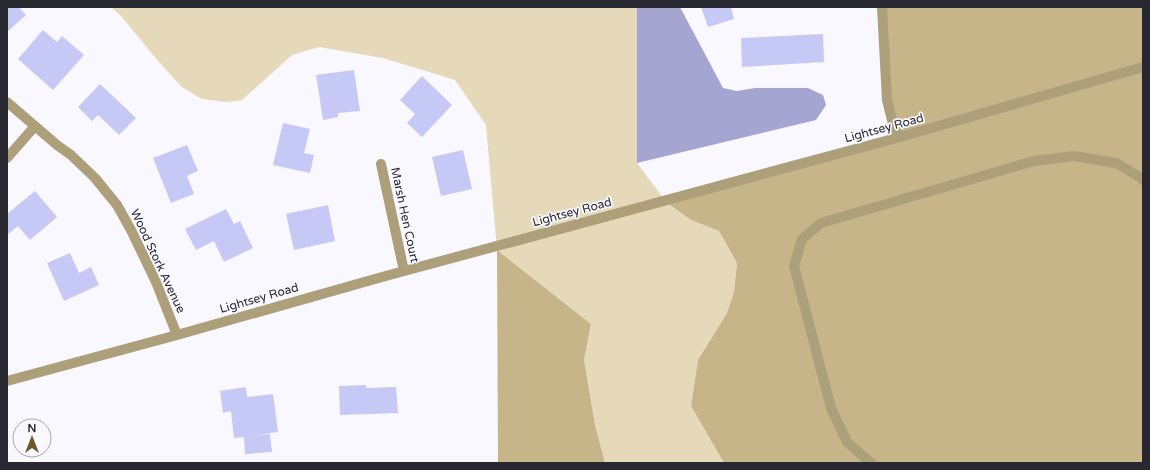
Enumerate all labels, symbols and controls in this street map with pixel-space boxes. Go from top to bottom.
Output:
street label: Lightsey Road [843,111,925,145]
street label: Marsh Hen Court [388,166,422,264]
street label: Lightsey Road [531,195,613,229]
street label: Wood Stork Avenue [128,207,188,315]
street label: Lightsey Road [218,280,300,316]
north arrow [12,418,52,458]
text: N [28,422,36,435]

